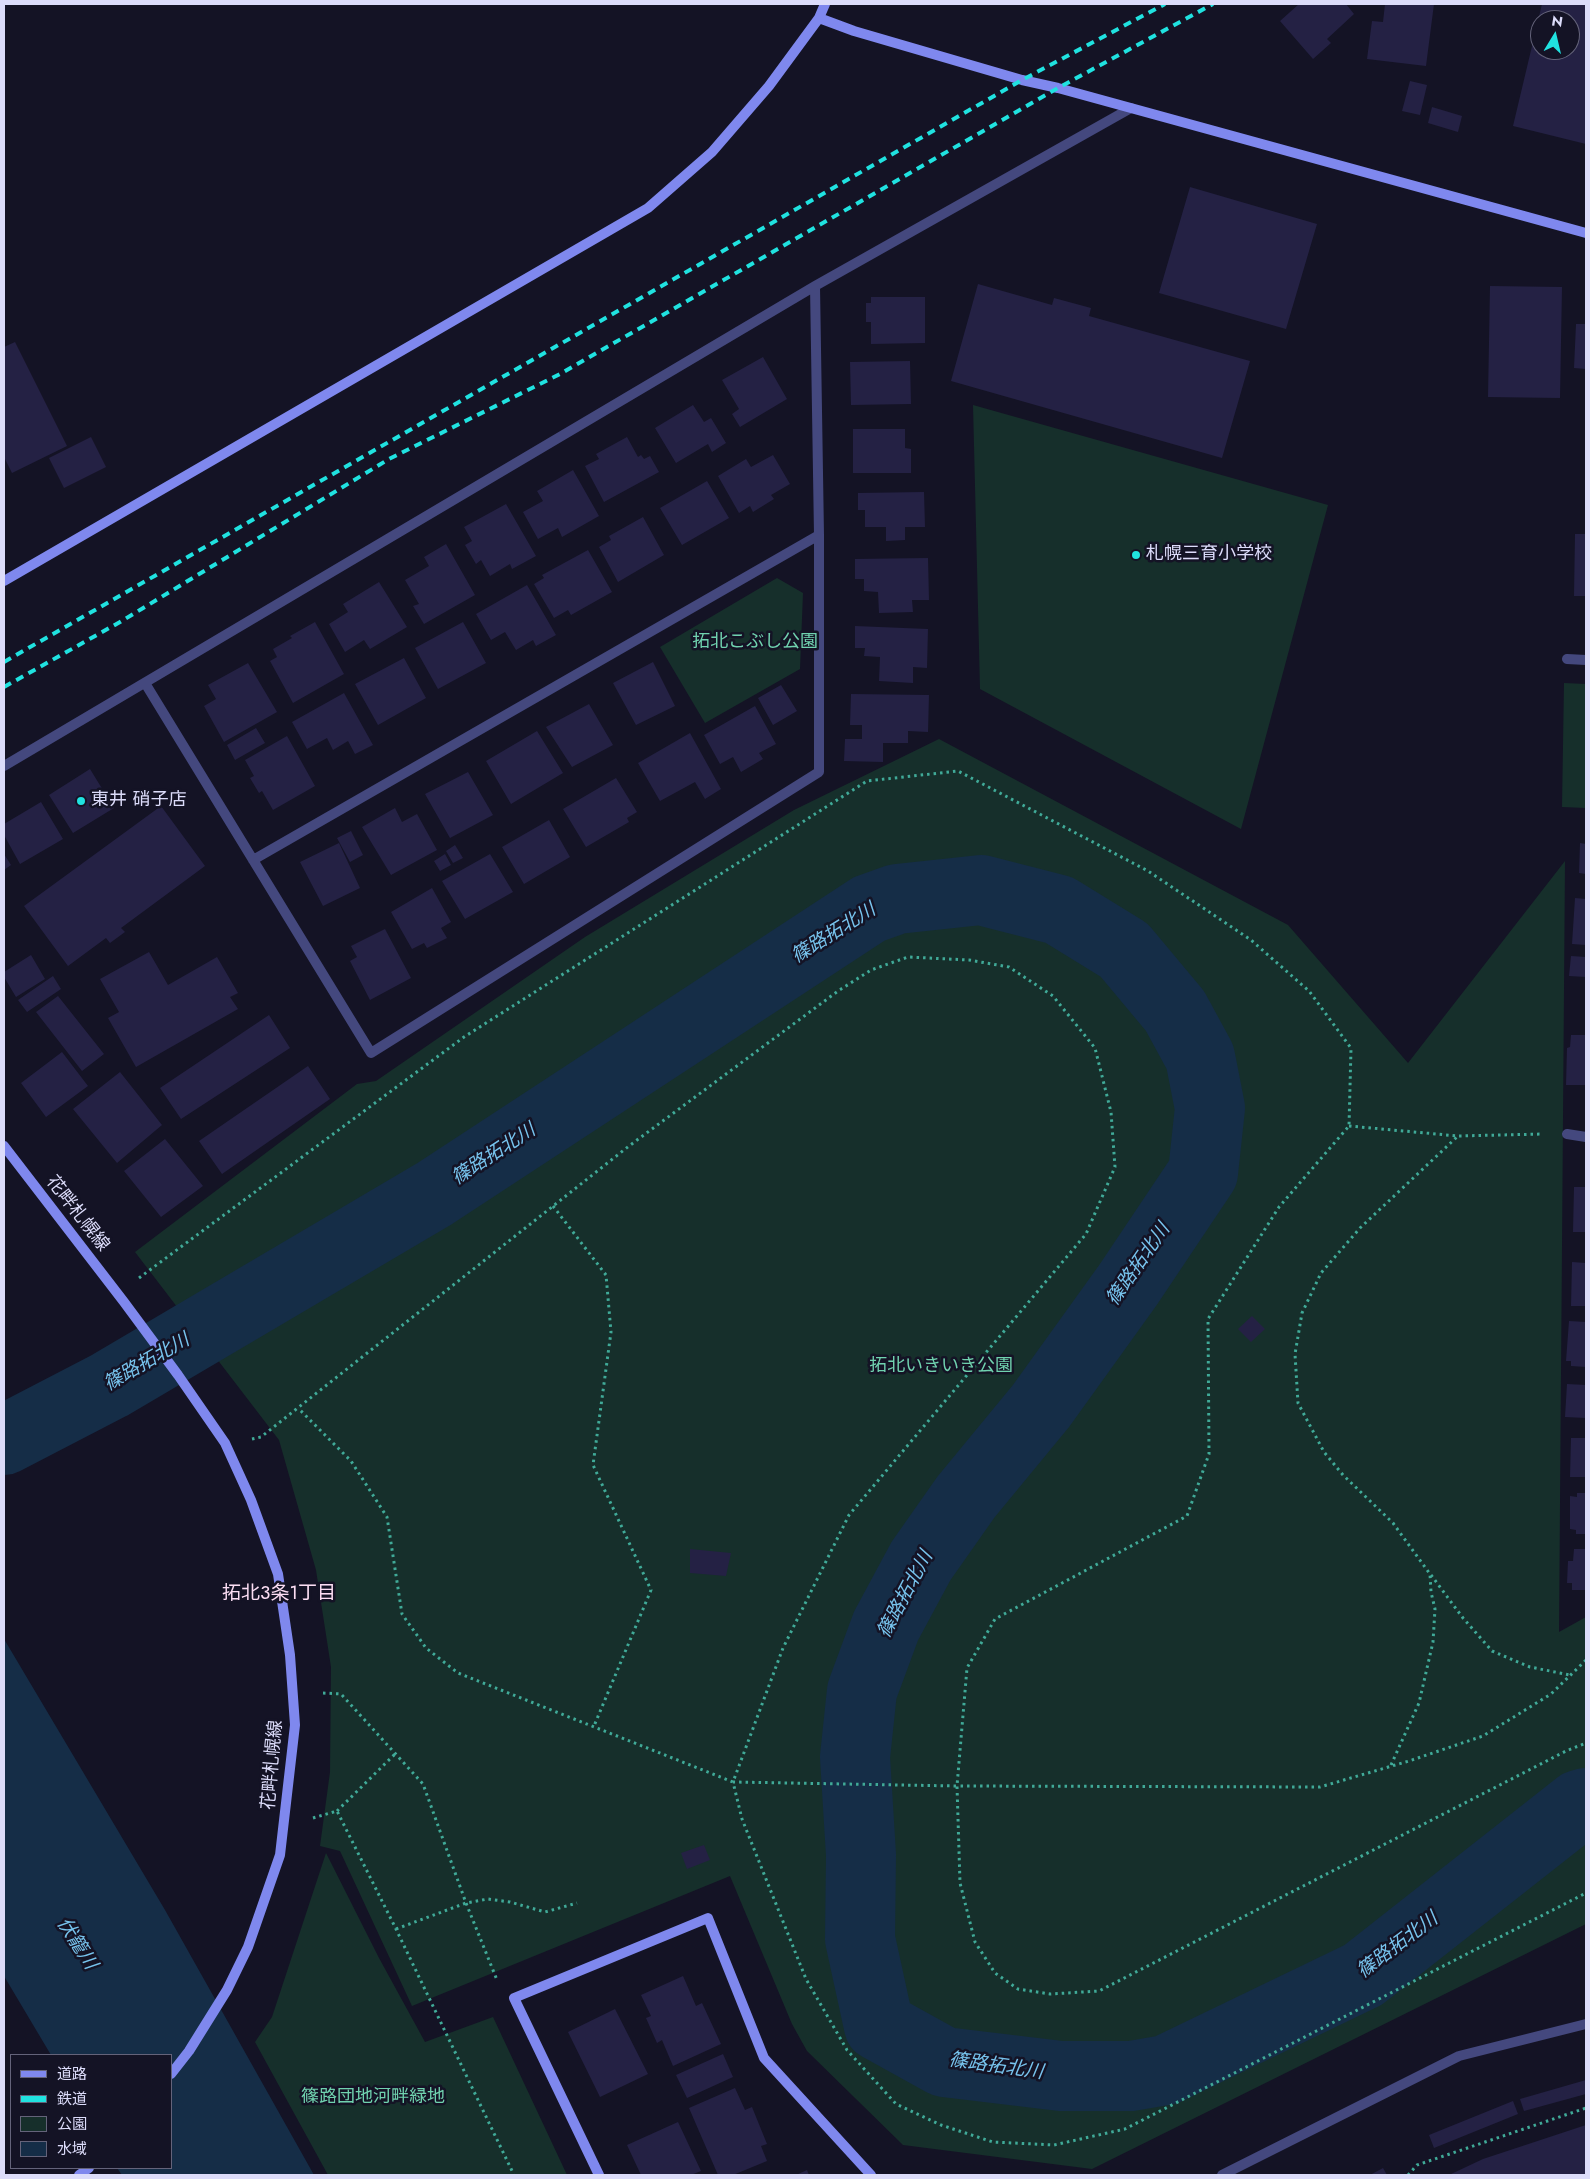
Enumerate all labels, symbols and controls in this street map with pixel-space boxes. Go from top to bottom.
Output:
north arrow [1530,10,1580,60]
text: N [1550,10,1564,32]
place label: 札幌三育小学校 [1146,544,1272,566]
marker: 札幌三育小学校 [1130,549,1142,561]
park label: 拓北こぶし公園 [692,632,818,654]
place label: 東井 硝子店 [91,790,186,812]
marker: 東井 硝子店 [75,795,87,807]
water label: 篠路拓北川 [788,899,880,969]
water label: 篠路拓北川 [448,1120,540,1190]
street label: 花畔札幌線 [41,1172,113,1256]
water label: 篠路拓北川 [1102,1220,1176,1310]
water label: 篠路拓北川 [100,1329,194,1397]
park label: 拓北いきいき公園 [869,1356,1013,1378]
water label: 篠路拓北川 [874,1548,938,1642]
district label: 拓北3条1丁目 [222,1583,336,1605]
street label: 花畔札幌線 [258,1719,288,1811]
water label: 篠路拓北川 [1353,1908,1443,1984]
water label: 伏籠川 [51,1914,101,1974]
water label: 篠路拓北川 [947,2049,1045,2085]
legend [10,2054,172,2169]
text: 道路 [57,2063,87,2085]
park label: 篠路団地河畔緑地 [301,2087,445,2109]
text: 鉄道 [57,2088,87,2110]
text: 公園 [57,2113,87,2135]
text: 水域 [57,2138,87,2160]

